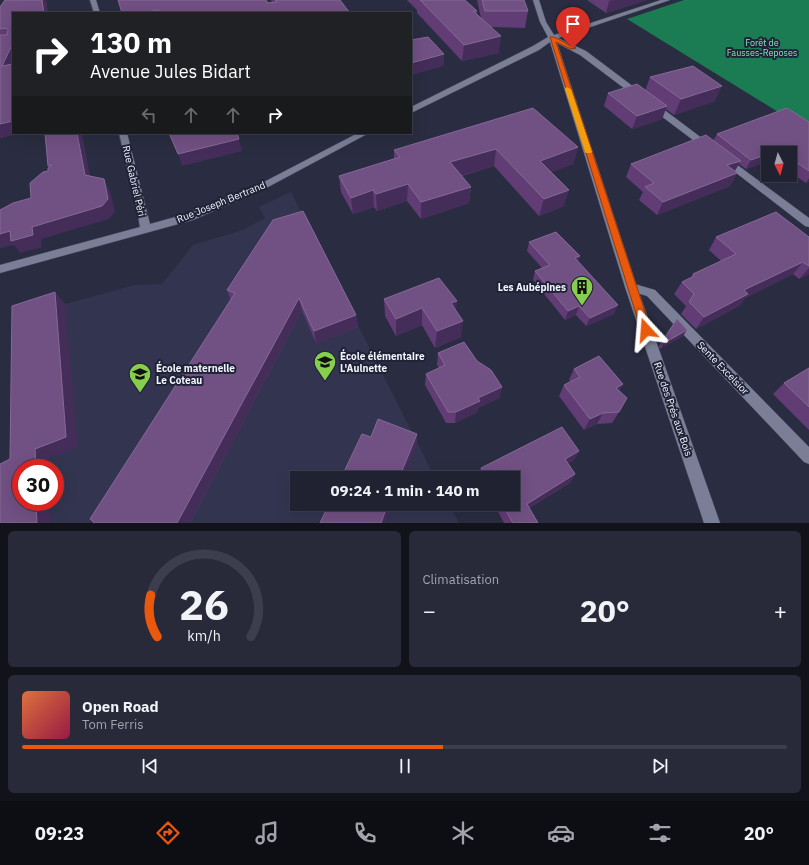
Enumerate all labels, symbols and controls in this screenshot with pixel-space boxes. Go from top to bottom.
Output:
pin [556,7.0,590,48]
icon: arrive [562,13,584,35]
text: 130 m [90,24,172,61]
icon: right [24,28,76,80]
park label: Forêt de Fausses-Reposes [727,37,797,58]
text: Avenue Jules Bidart [90,60,251,83]
icon: left [138,104,160,126]
icon: ahead [180,104,202,126]
icon: ahead [222,104,244,126]
icon: right [264,104,286,126]
street label: Rue Gabriel Péri [120,144,148,218]
north arrow [761,146,797,182]
map controls [761,146,797,182]
street label: Rue Joseph Bertrand [175,178,267,226]
building icon: Les Aubépines [569,274,595,307]
place label: Les Aubépines [498,281,566,294]
position arrow [625,309,667,351]
street label: Sente Excelsior [694,339,752,398]
place label: École élémentaire L'Aulnette [340,348,425,375]
school or university icon: École élémentaire L'Aulnette [312,349,338,382]
place label: École maternelle Le Coteau [156,360,235,387]
street label: Rue des Prés aux Bois [651,360,695,458]
school or university icon: École maternelle Le Coteau [127,361,153,394]
speed limit sign: 30 [12,459,64,511]
text: 09:24 · 1 min · 140 m [331,481,479,500]
text: Climatisation [423,571,499,588]
text: 26 [179,577,229,631]
text: 20° [580,591,630,630]
text: − [423,596,436,625]
text: + [774,596,787,625]
text: km/h [187,626,221,645]
text: Open Road [82,697,159,716]
text: Tom Ferris [82,716,144,733]
icon: previous [139,755,161,777]
icon: pause [394,755,416,777]
icon: next [649,755,671,777]
icon: directions [154,819,182,847]
icon: music [253,819,281,847]
icon: phone [351,819,379,847]
icon: climate [449,819,477,847]
icon: car [547,819,575,847]
icon: filters [646,819,674,847]
text: 09:23 [35,822,84,845]
text: 20° [744,822,774,845]

